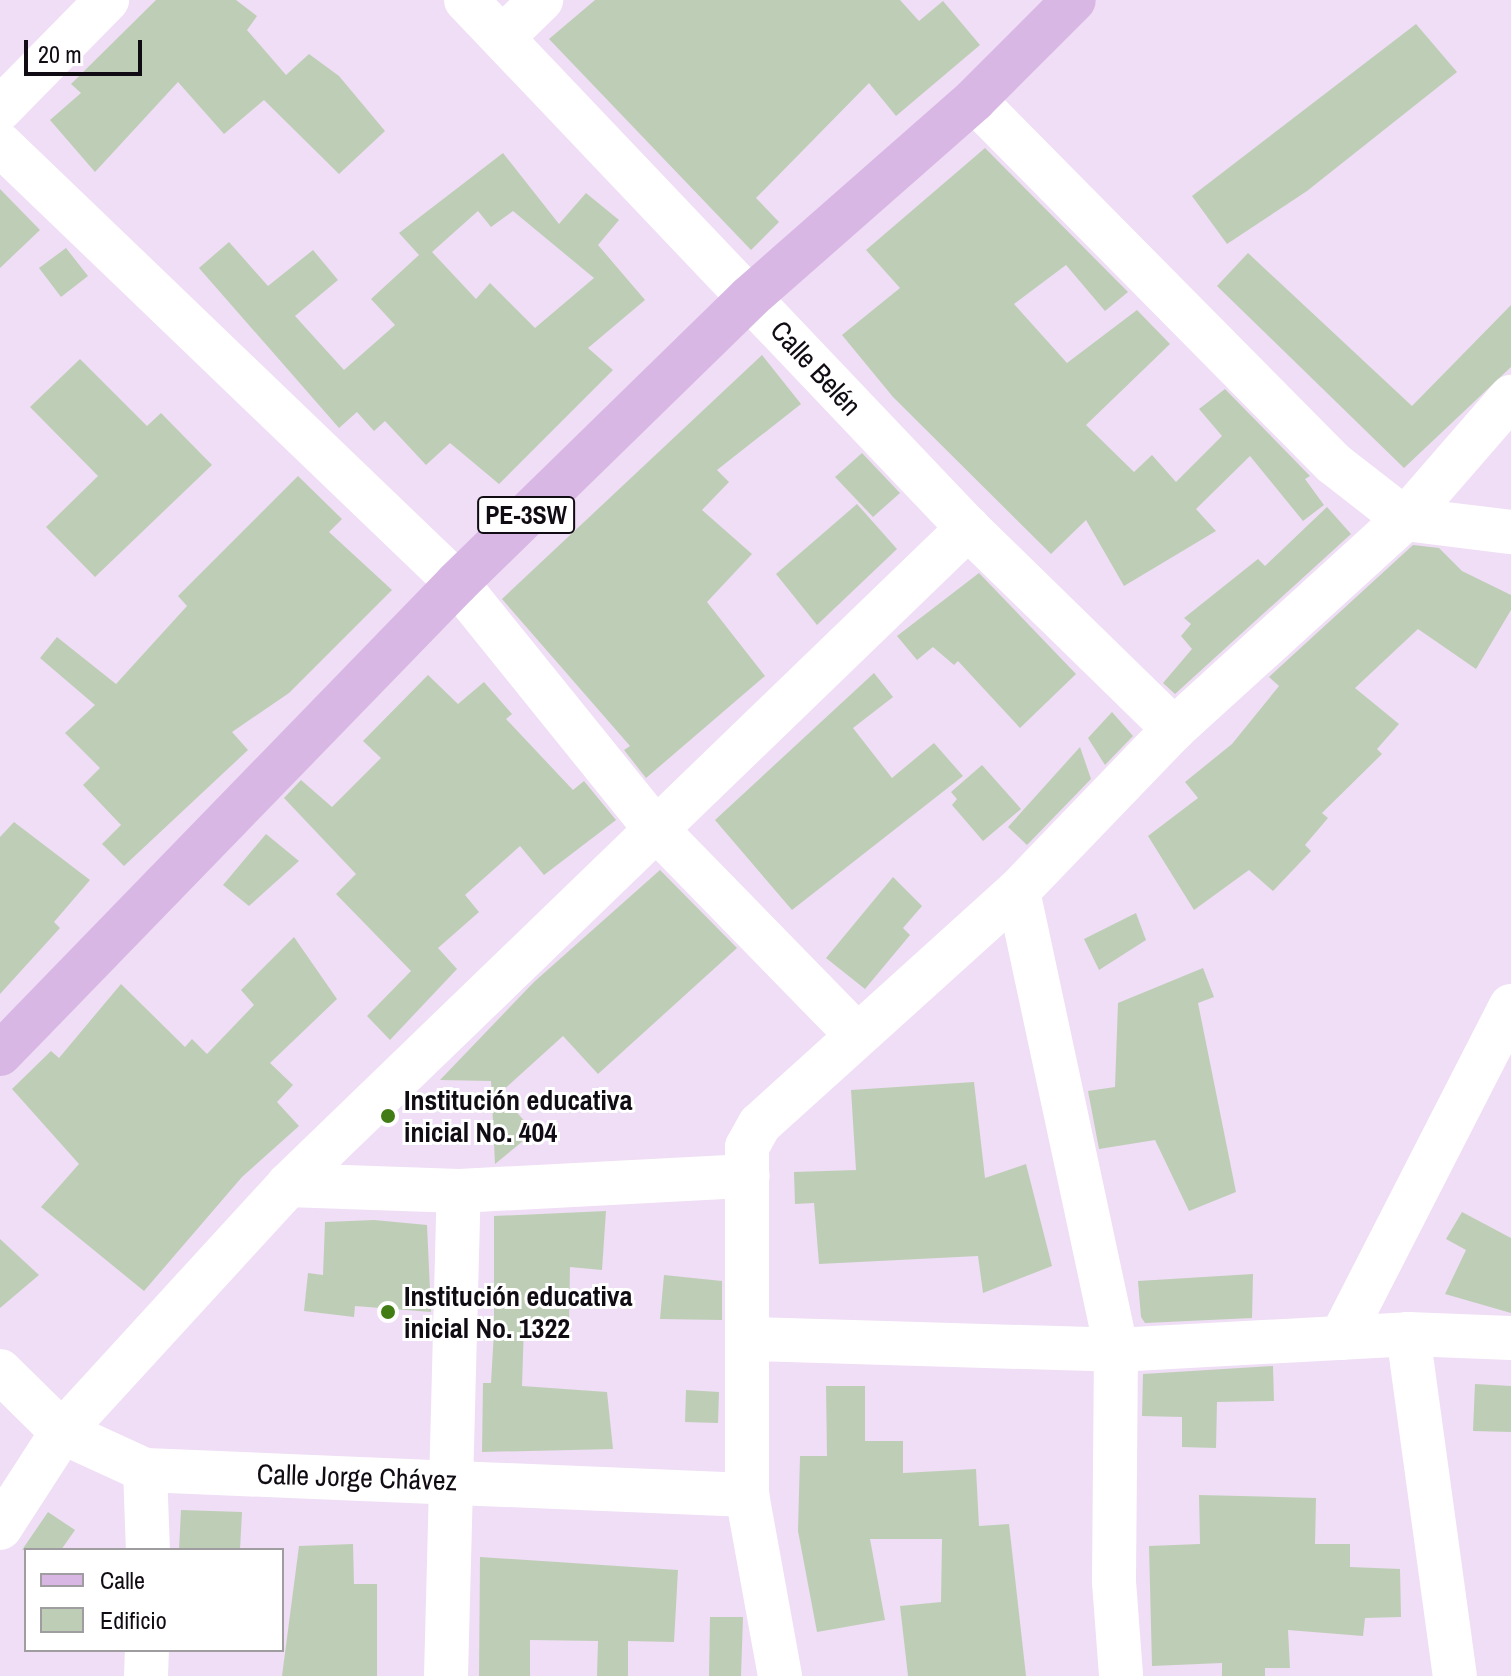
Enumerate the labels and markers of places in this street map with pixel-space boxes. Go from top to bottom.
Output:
place label: Institución educativa inicial No. 404 [404,1083,632,1149]
marker: Institución educativa inicial No. 404 [379,1107,397,1125]
place label: Institución educativa inicial No. 1322 [404,1279,632,1345]
marker: Institución educativa inicial No. 1322 [379,1303,397,1321]

